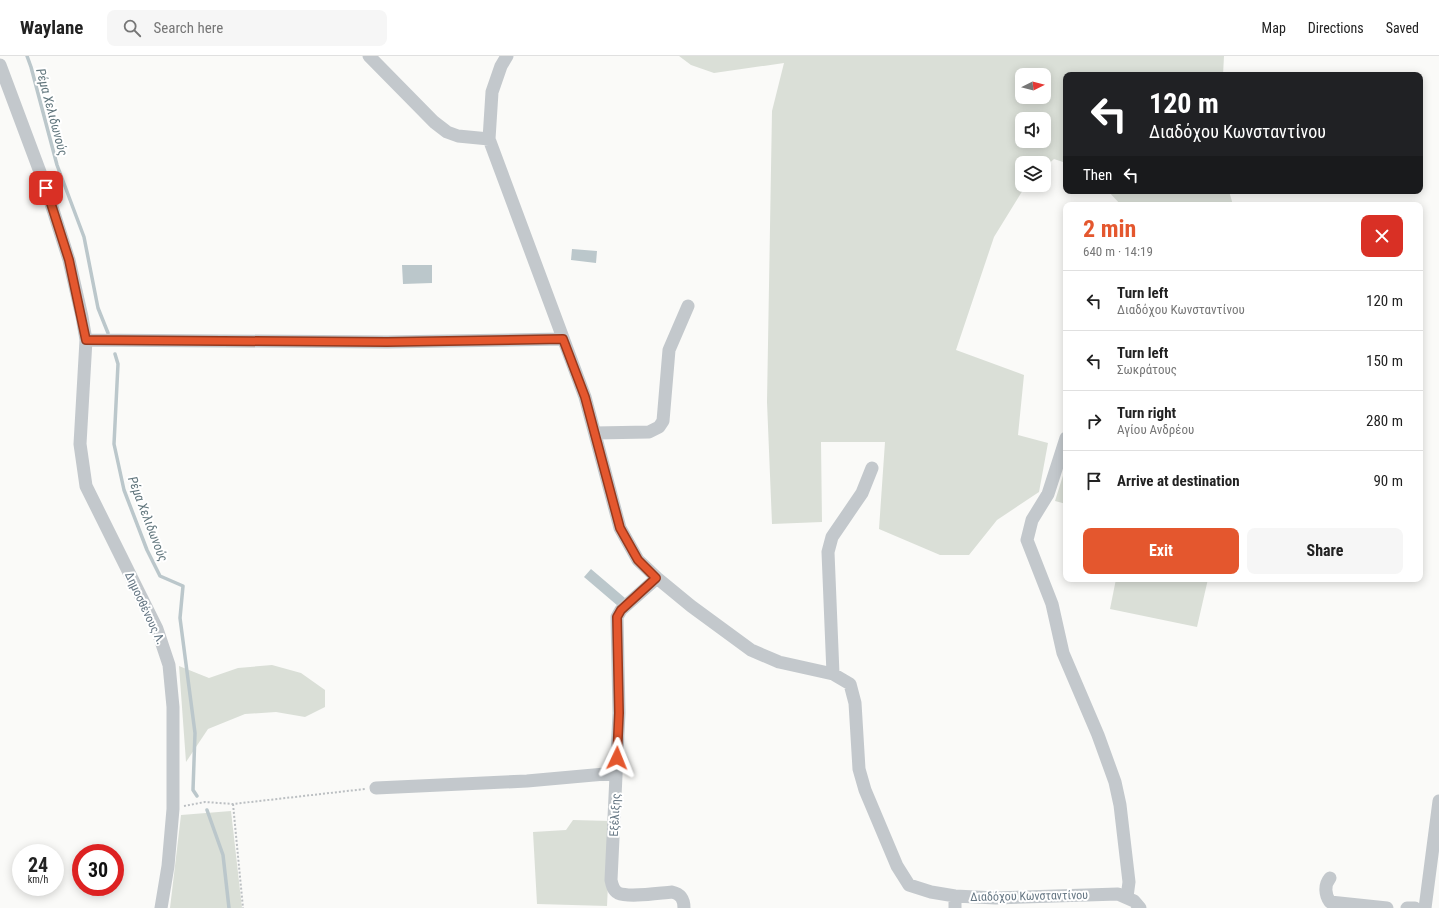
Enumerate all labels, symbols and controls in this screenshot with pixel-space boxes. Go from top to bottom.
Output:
search box [107,10,387,46]
text: Waylane [20,16,83,39]
icon: search [121,17,143,39]
text: Search here [153,19,223,37]
text: Map [1262,20,1286,36]
text: Directions [1308,20,1364,36]
text: Saved [1386,20,1419,36]
water label: Ρέμα Χελιδωνούς [33,67,71,157]
north arrow [1015,68,1051,104]
map controls [1015,68,1051,192]
text: 120 m [1149,87,1219,120]
icon: left [1083,88,1135,140]
button: sound [1015,112,1051,148]
text: Διαδόχου Κωνσταντίνου [1149,121,1326,142]
button: layers [1015,156,1051,192]
icon: left [1120,164,1142,186]
text: Then [1083,166,1112,184]
pin [29,171,63,205]
icon: arrive [35,177,57,199]
text: 2 min [1083,215,1136,243]
button: close [1361,215,1403,257]
text: 640 m · 14:19 [1083,244,1153,259]
text: Turn left [1117,284,1168,302]
icon: left [1083,290,1105,312]
text: 120 m [1366,292,1403,310]
text: Διαδόχου Κωνσταντίνου [1117,302,1245,317]
text: Turn left [1117,344,1168,362]
icon: left [1083,350,1105,372]
text: 150 m [1366,352,1403,370]
text: Σωκράτους [1117,362,1177,377]
text: Turn right [1117,404,1176,422]
icon: right [1083,410,1105,432]
text: 280 m [1366,412,1403,430]
text: Αγίου Ανδρέου [1117,422,1194,437]
icon: arrive [1083,470,1105,492]
text: Arrive at destination [1117,472,1240,490]
text: 90 m [1373,472,1403,490]
water label: Ρέμα Χελιδωνούς [125,474,171,564]
button: Exit [1083,528,1239,574]
button: Share [1247,528,1403,574]
street label: Δημοσθένους Λ. [122,570,168,646]
position arrow [596,737,638,779]
street label: Εξέλιξης [607,793,624,837]
speed limit sign: 30 [72,844,124,896]
text: 24 [28,853,48,877]
text: km/h [28,874,48,885]
street label: Διαδόχου Κωνσταντίνου [970,888,1088,904]

